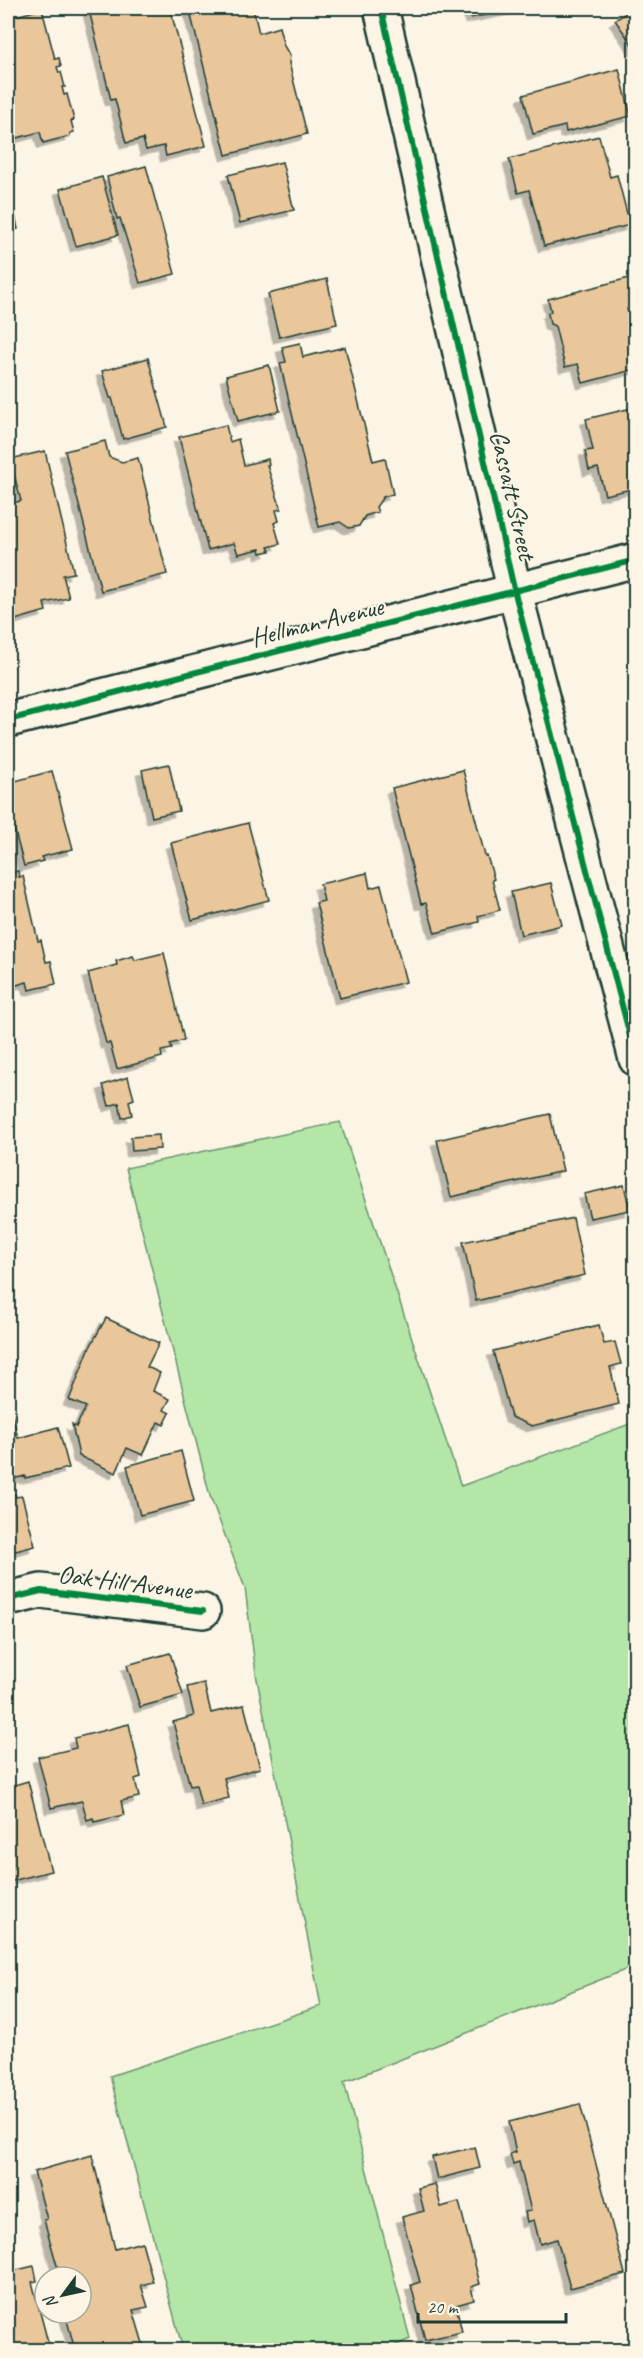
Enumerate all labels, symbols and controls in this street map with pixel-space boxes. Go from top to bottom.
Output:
street label: Cassatt Street [482,427,544,565]
street label: Hellman Avenue [248,589,388,654]
street label: Oak Hill Avenue [56,1557,195,1607]
north arrow [33,2265,93,2325]
scale bar [418,2286,566,2324]
text: N [38,2290,62,2312]
text: 20 m [427,2296,460,2318]

